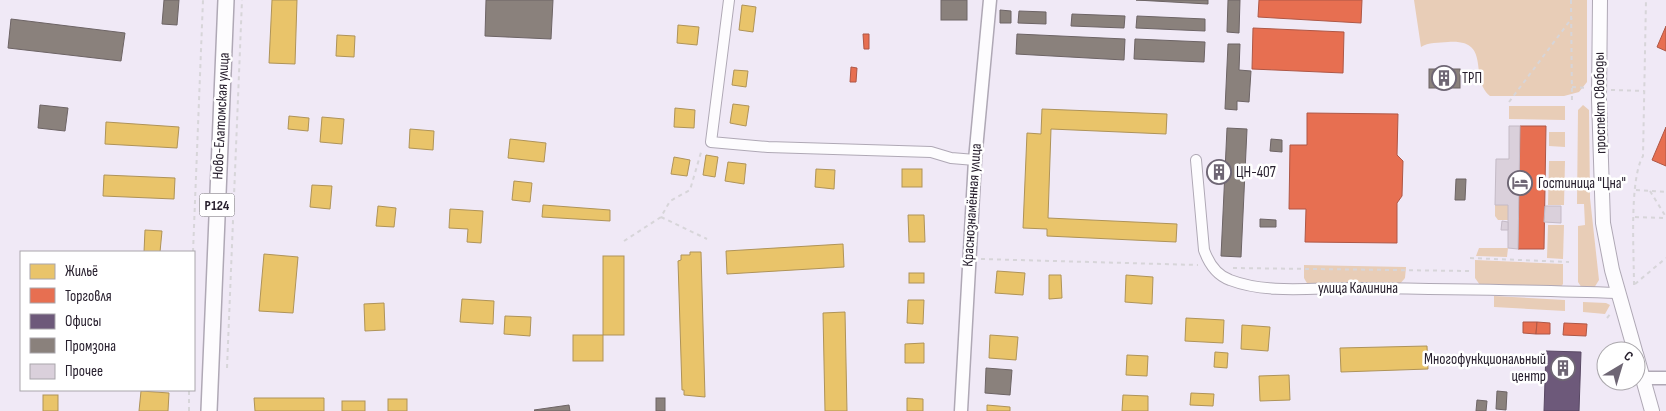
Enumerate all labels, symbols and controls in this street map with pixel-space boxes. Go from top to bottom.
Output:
street label: Ново-Елатомская улица [208,52,234,180]
street label: проспект Свободы [1590,52,1610,154]
building icon: ТРП [1431,65,1457,91]
place label: ТРП [1462,69,1482,88]
street label: Краснознамённая улица [958,142,986,267]
building icon: ЦН-407 [1206,159,1232,185]
place label: ЦН-407 [1236,163,1276,182]
hotel icon: Гостиница "Цна" [1507,170,1533,196]
place label: Гостиница "Цна" [1538,174,1626,193]
road number: Р124 [200,194,234,216]
legend [20,251,195,391]
text: Жильё [65,262,98,281]
street label: улица Калинина [1318,279,1398,298]
text: Торговля [65,287,112,306]
text: Офисы [65,312,101,331]
text: Промзона [65,337,116,356]
north arrow [1596,341,1646,391]
text: С [1621,347,1637,365]
place label: Многофункциональный центр [1424,350,1546,386]
building icon: Многофункциональный центр [1550,355,1576,381]
text: Прочее [65,362,103,381]

